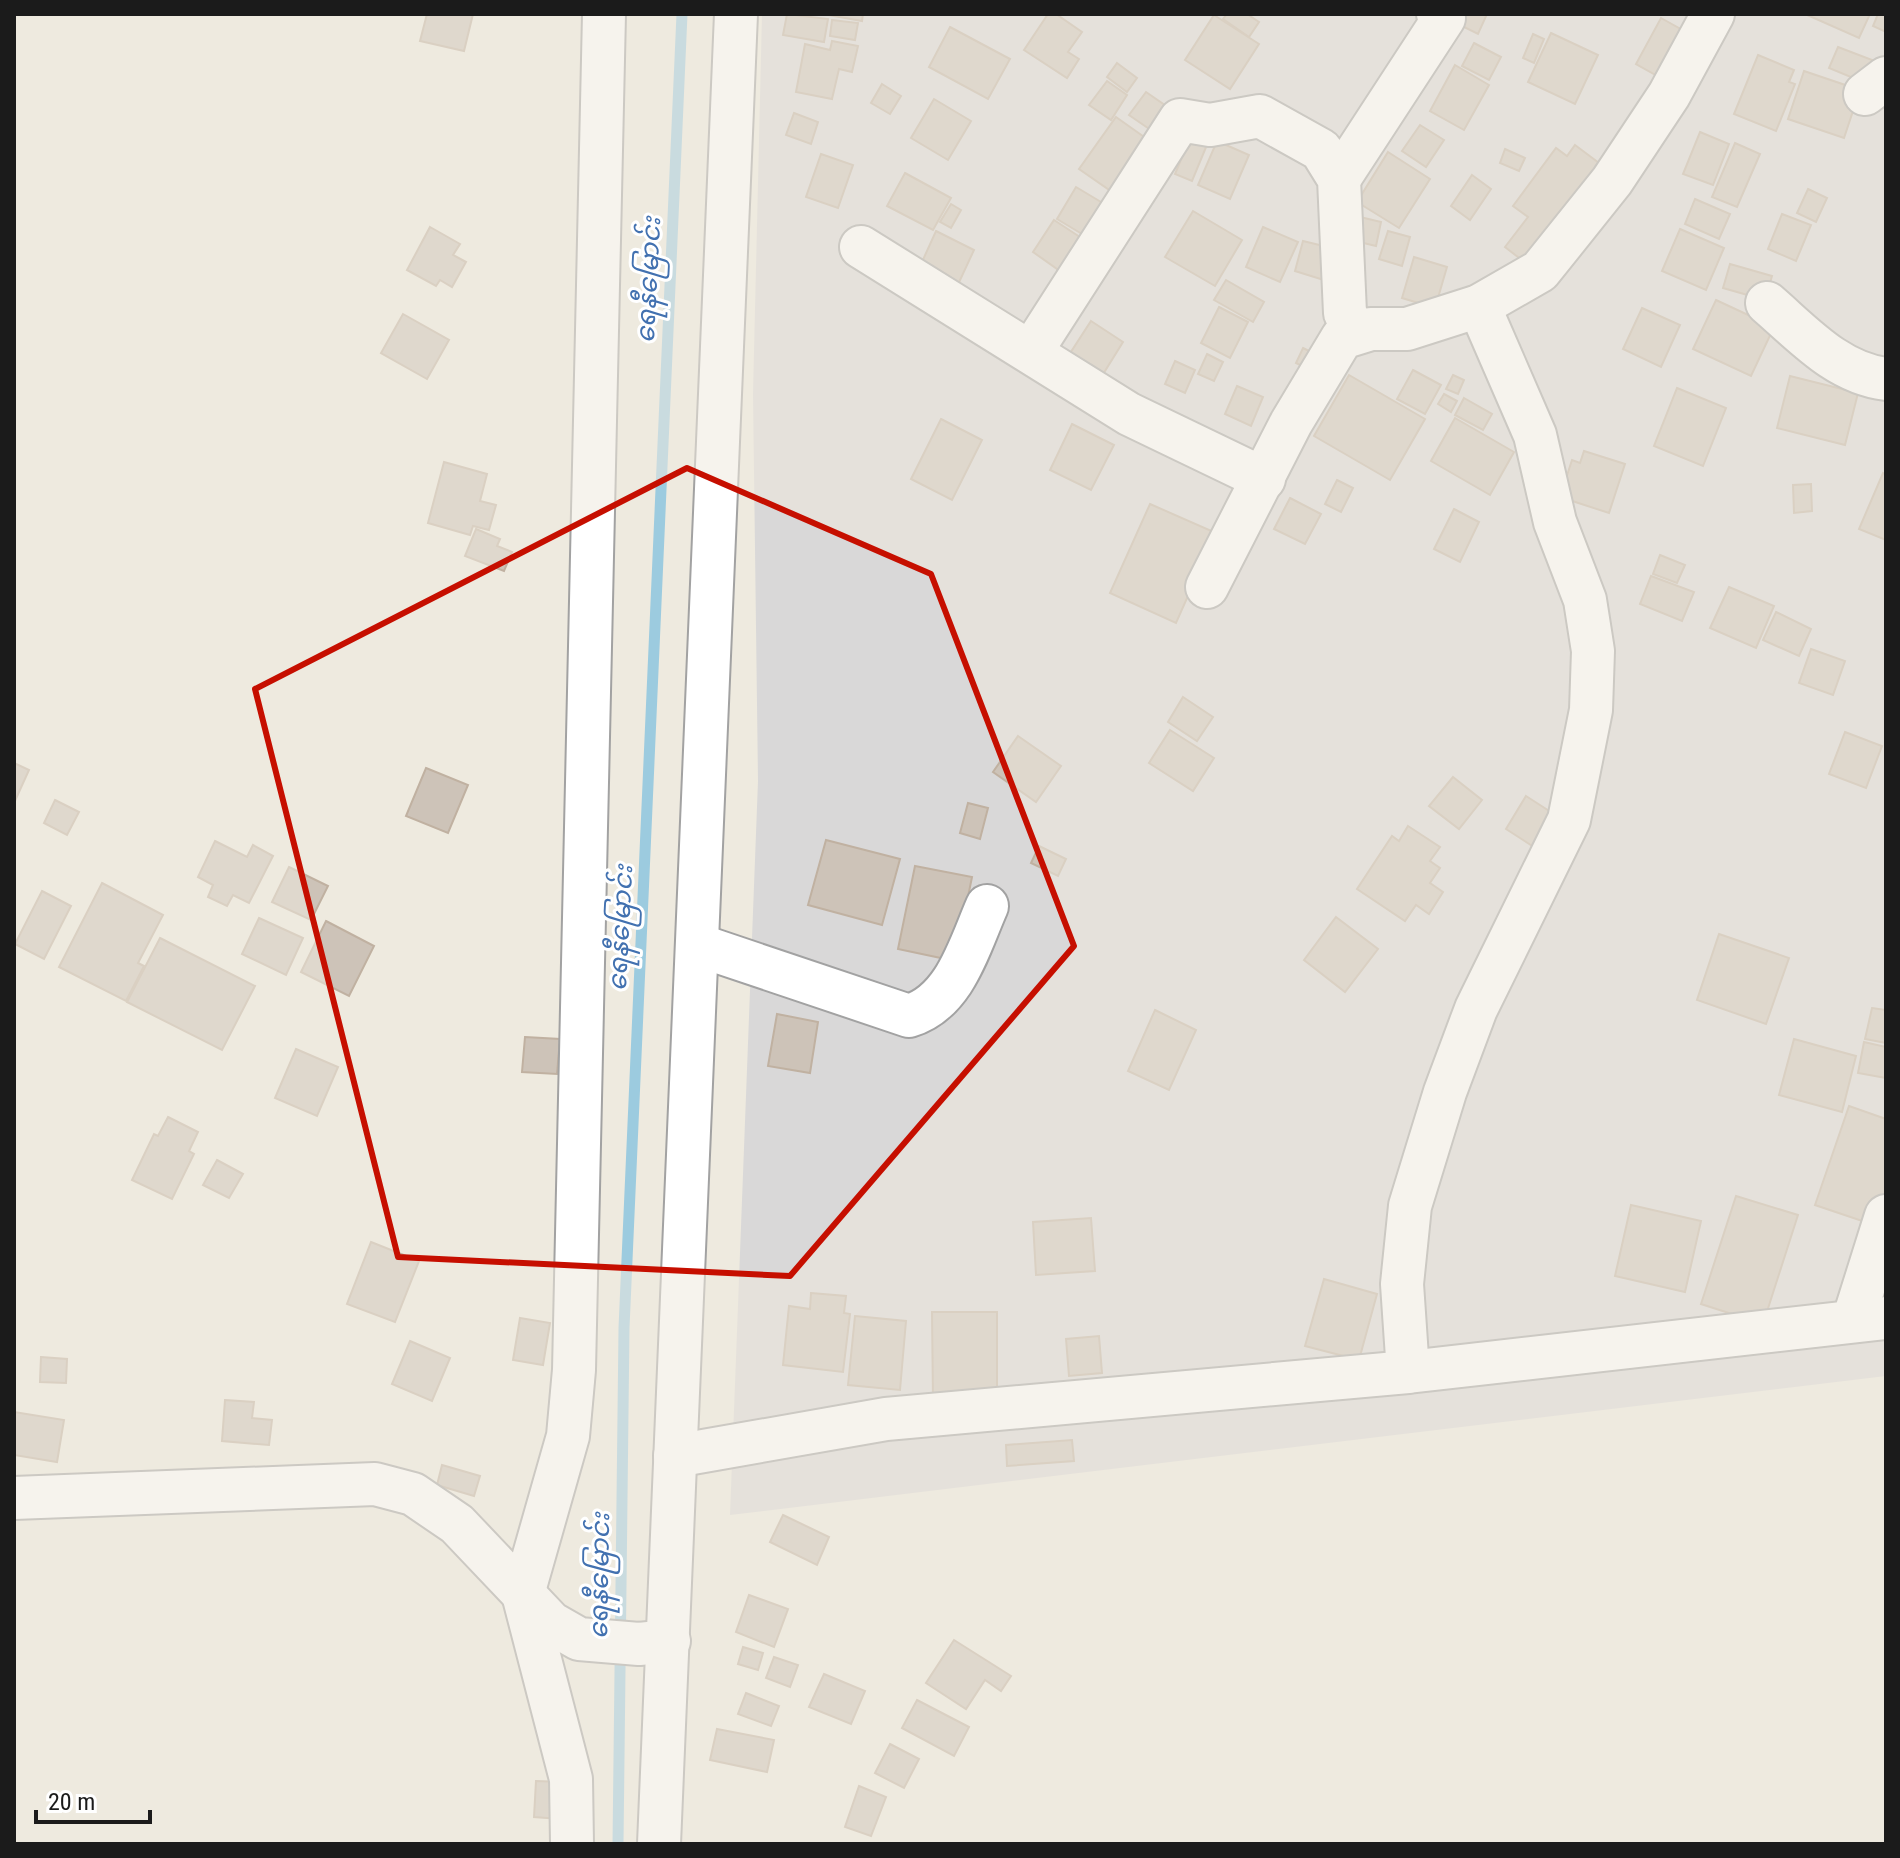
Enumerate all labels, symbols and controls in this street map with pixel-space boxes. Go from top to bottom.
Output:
water label: ရေနီမြောင်း [627,214,673,344]
water label: ရေနီမြောင်း [599,862,645,992]
water label: ရေနီမြောင်း [580,1511,622,1639]
scale bar [36,1774,150,1824]
text: 20 m [48,1788,95,1816]

